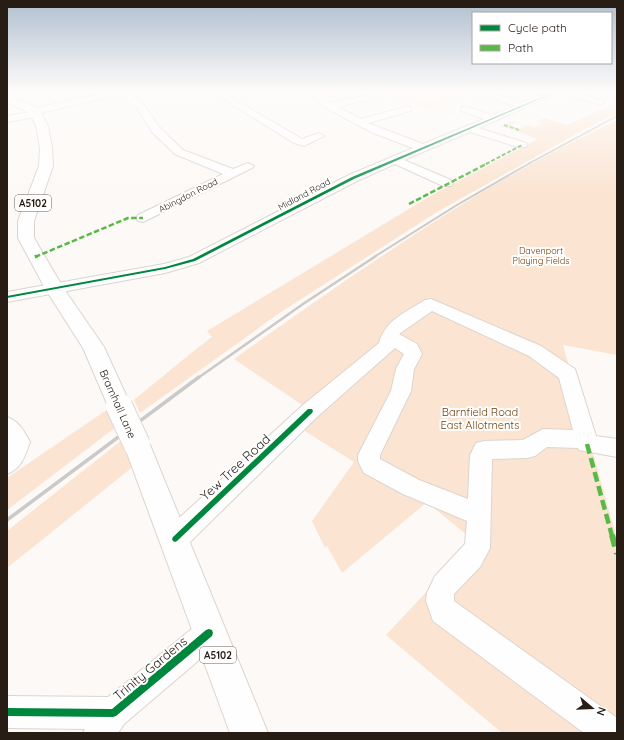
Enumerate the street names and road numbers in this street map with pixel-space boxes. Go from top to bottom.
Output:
street label: Abingdon Road [157,175,219,215]
street label: Midland Road [276,176,332,212]
road number: A5102 [15,195,51,211]
street label: Bramhall Lane [97,367,139,441]
street label: Yew Tree Road [197,431,273,503]
street label: Trinity Gardens [110,633,190,703]
road number: A5102 [200,647,236,663]

